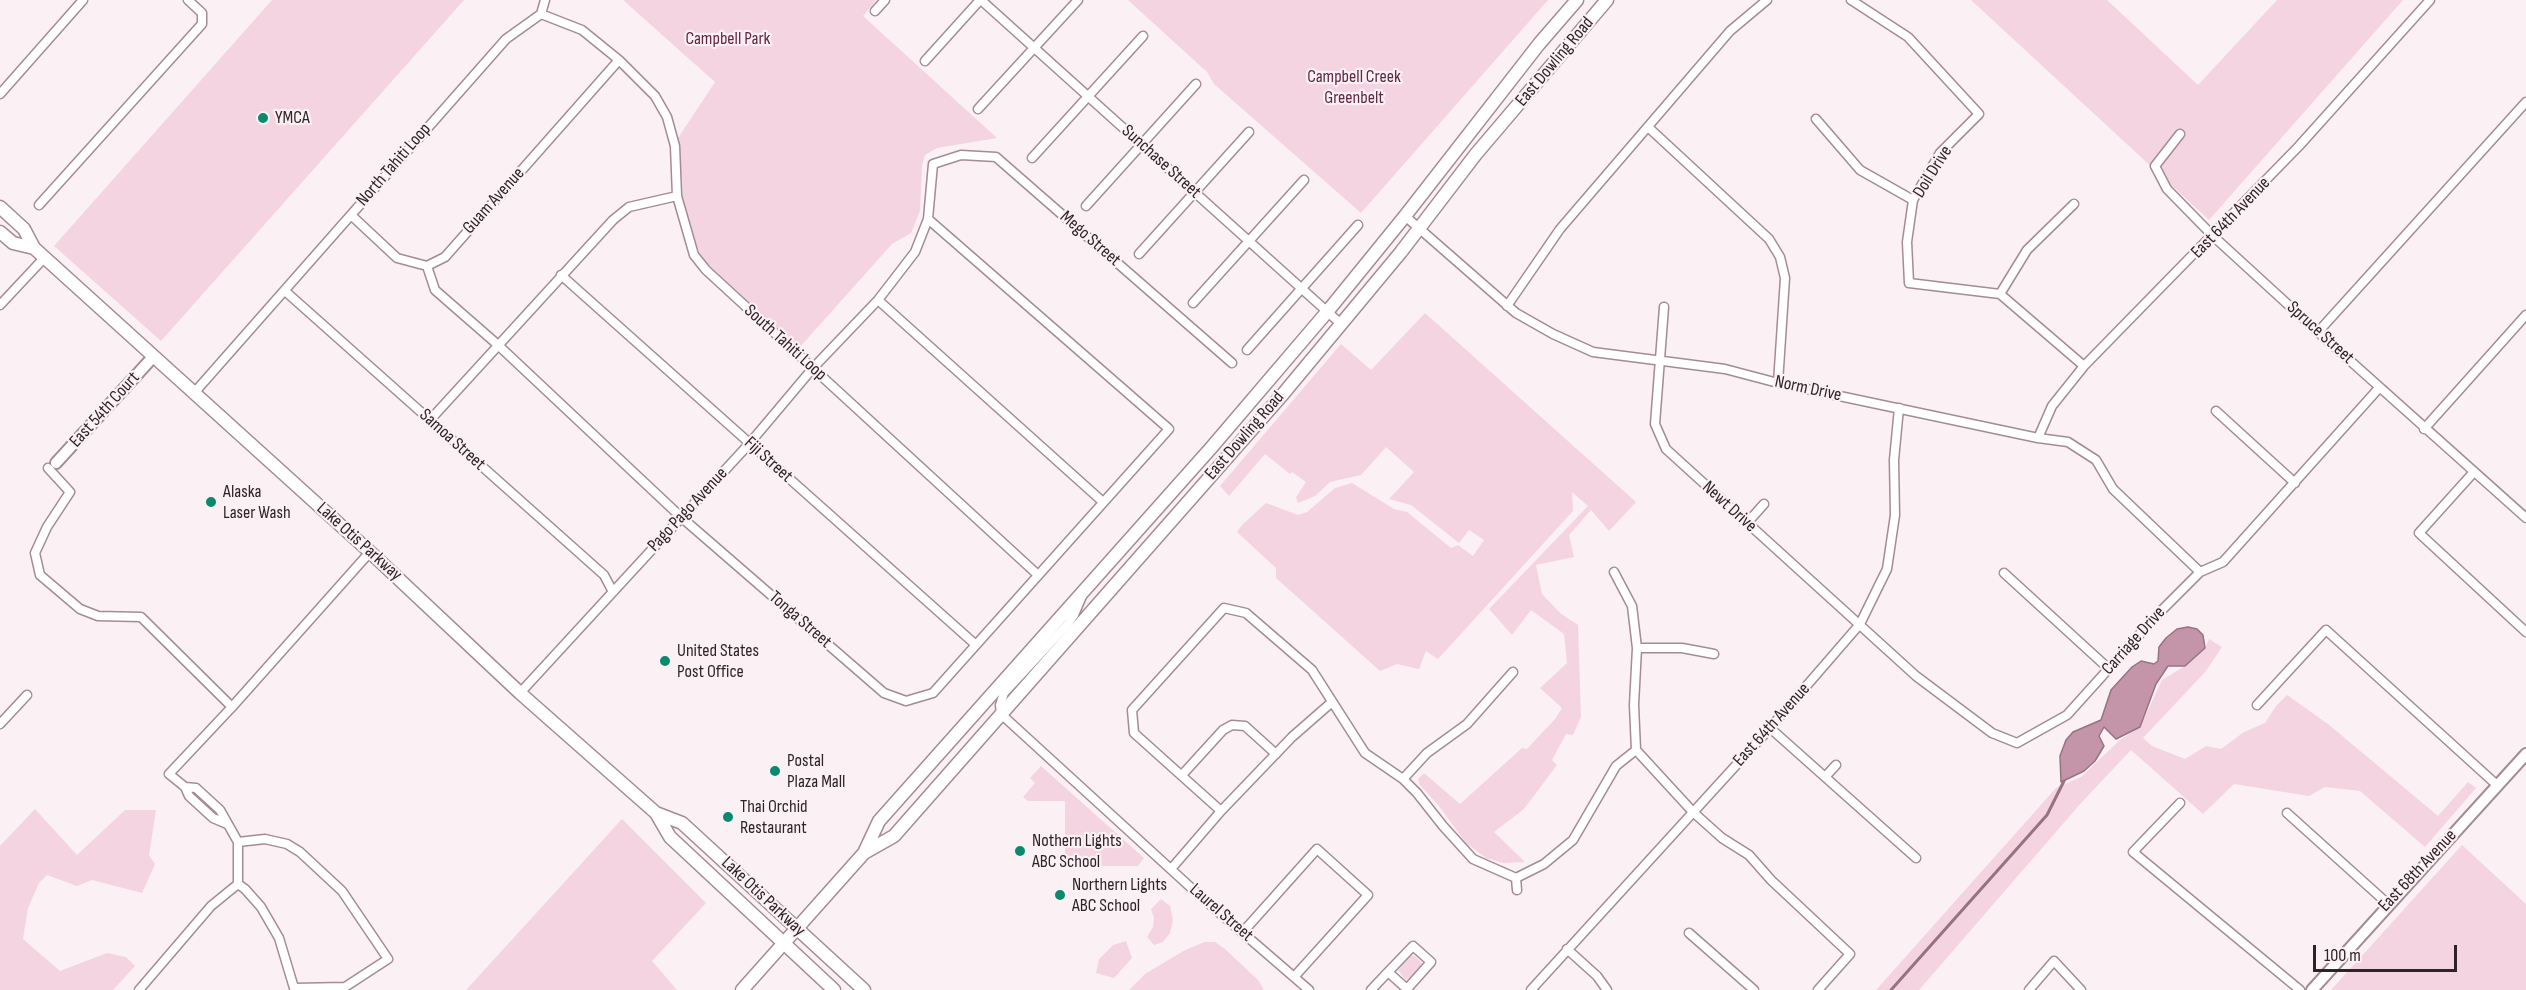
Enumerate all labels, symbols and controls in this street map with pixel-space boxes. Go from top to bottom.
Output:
street label: East Dowling Road [1511,13,1599,111]
park label: Campbell Park [686,28,770,50]
park label: Campbell Creek Greenbelt [1307,66,1401,109]
place label: YMCA [275,107,310,129]
marker: YMCA [256,111,270,125]
street label: North Tahiti Loop [352,119,436,211]
street label: Sunchase Street [1117,121,1205,203]
street label: Doil Drive [1909,142,1957,202]
street label: Guam Avenue [459,163,529,239]
street label: East 64th Avenue [2187,173,2275,263]
street label: Mego Street [1055,207,1125,271]
street label: Spruce Street [2282,297,2358,369]
street label: South Tahiti Loop [739,300,831,386]
street label: East 54th Court [65,368,145,452]
street label: Norm Drive [1773,371,1843,407]
street label: East Dowling Road [1201,387,1289,485]
street label: Samoa Street [415,405,489,475]
street label: Fiji Street [739,433,797,487]
street label: Pago Pago Avenue [643,463,733,557]
street label: Newt Drive [1697,477,1761,537]
place label: Alaska Laser Wash [223,481,291,524]
marker: Alaska Laser Wash [204,495,218,509]
street label: Lake Otis Parkway [312,498,406,586]
street label: Tonga Street [764,587,836,653]
street label: Carriage Drive [2098,602,2170,680]
place label: United States Post Office [677,640,759,682]
marker: United States Post Office [658,654,672,668]
street label: East 64th Avenue [1729,679,1815,771]
place label: Postal Plaza Mall [787,750,845,792]
marker: Postal Plaza Mall [768,764,782,778]
place label: Thai Orchid Restaurant [740,796,807,838]
marker: Thai Orchid Restaurant [721,810,735,824]
street label: East 68th Avenue [2374,825,2462,917]
place label: Nothern Lights ABC School [1032,830,1122,872]
marker: Nothern Lights ABC School [1013,844,1027,858]
street label: Lake Otis Parkway [716,853,810,941]
place label: Northern Lights ABC School [1072,874,1167,916]
street label: Laurel Street [1185,879,1257,947]
marker: Northern Lights ABC School [1053,888,1067,902]
scale bar [2316,933,2460,971]
text: 100 m [2324,945,2361,966]

